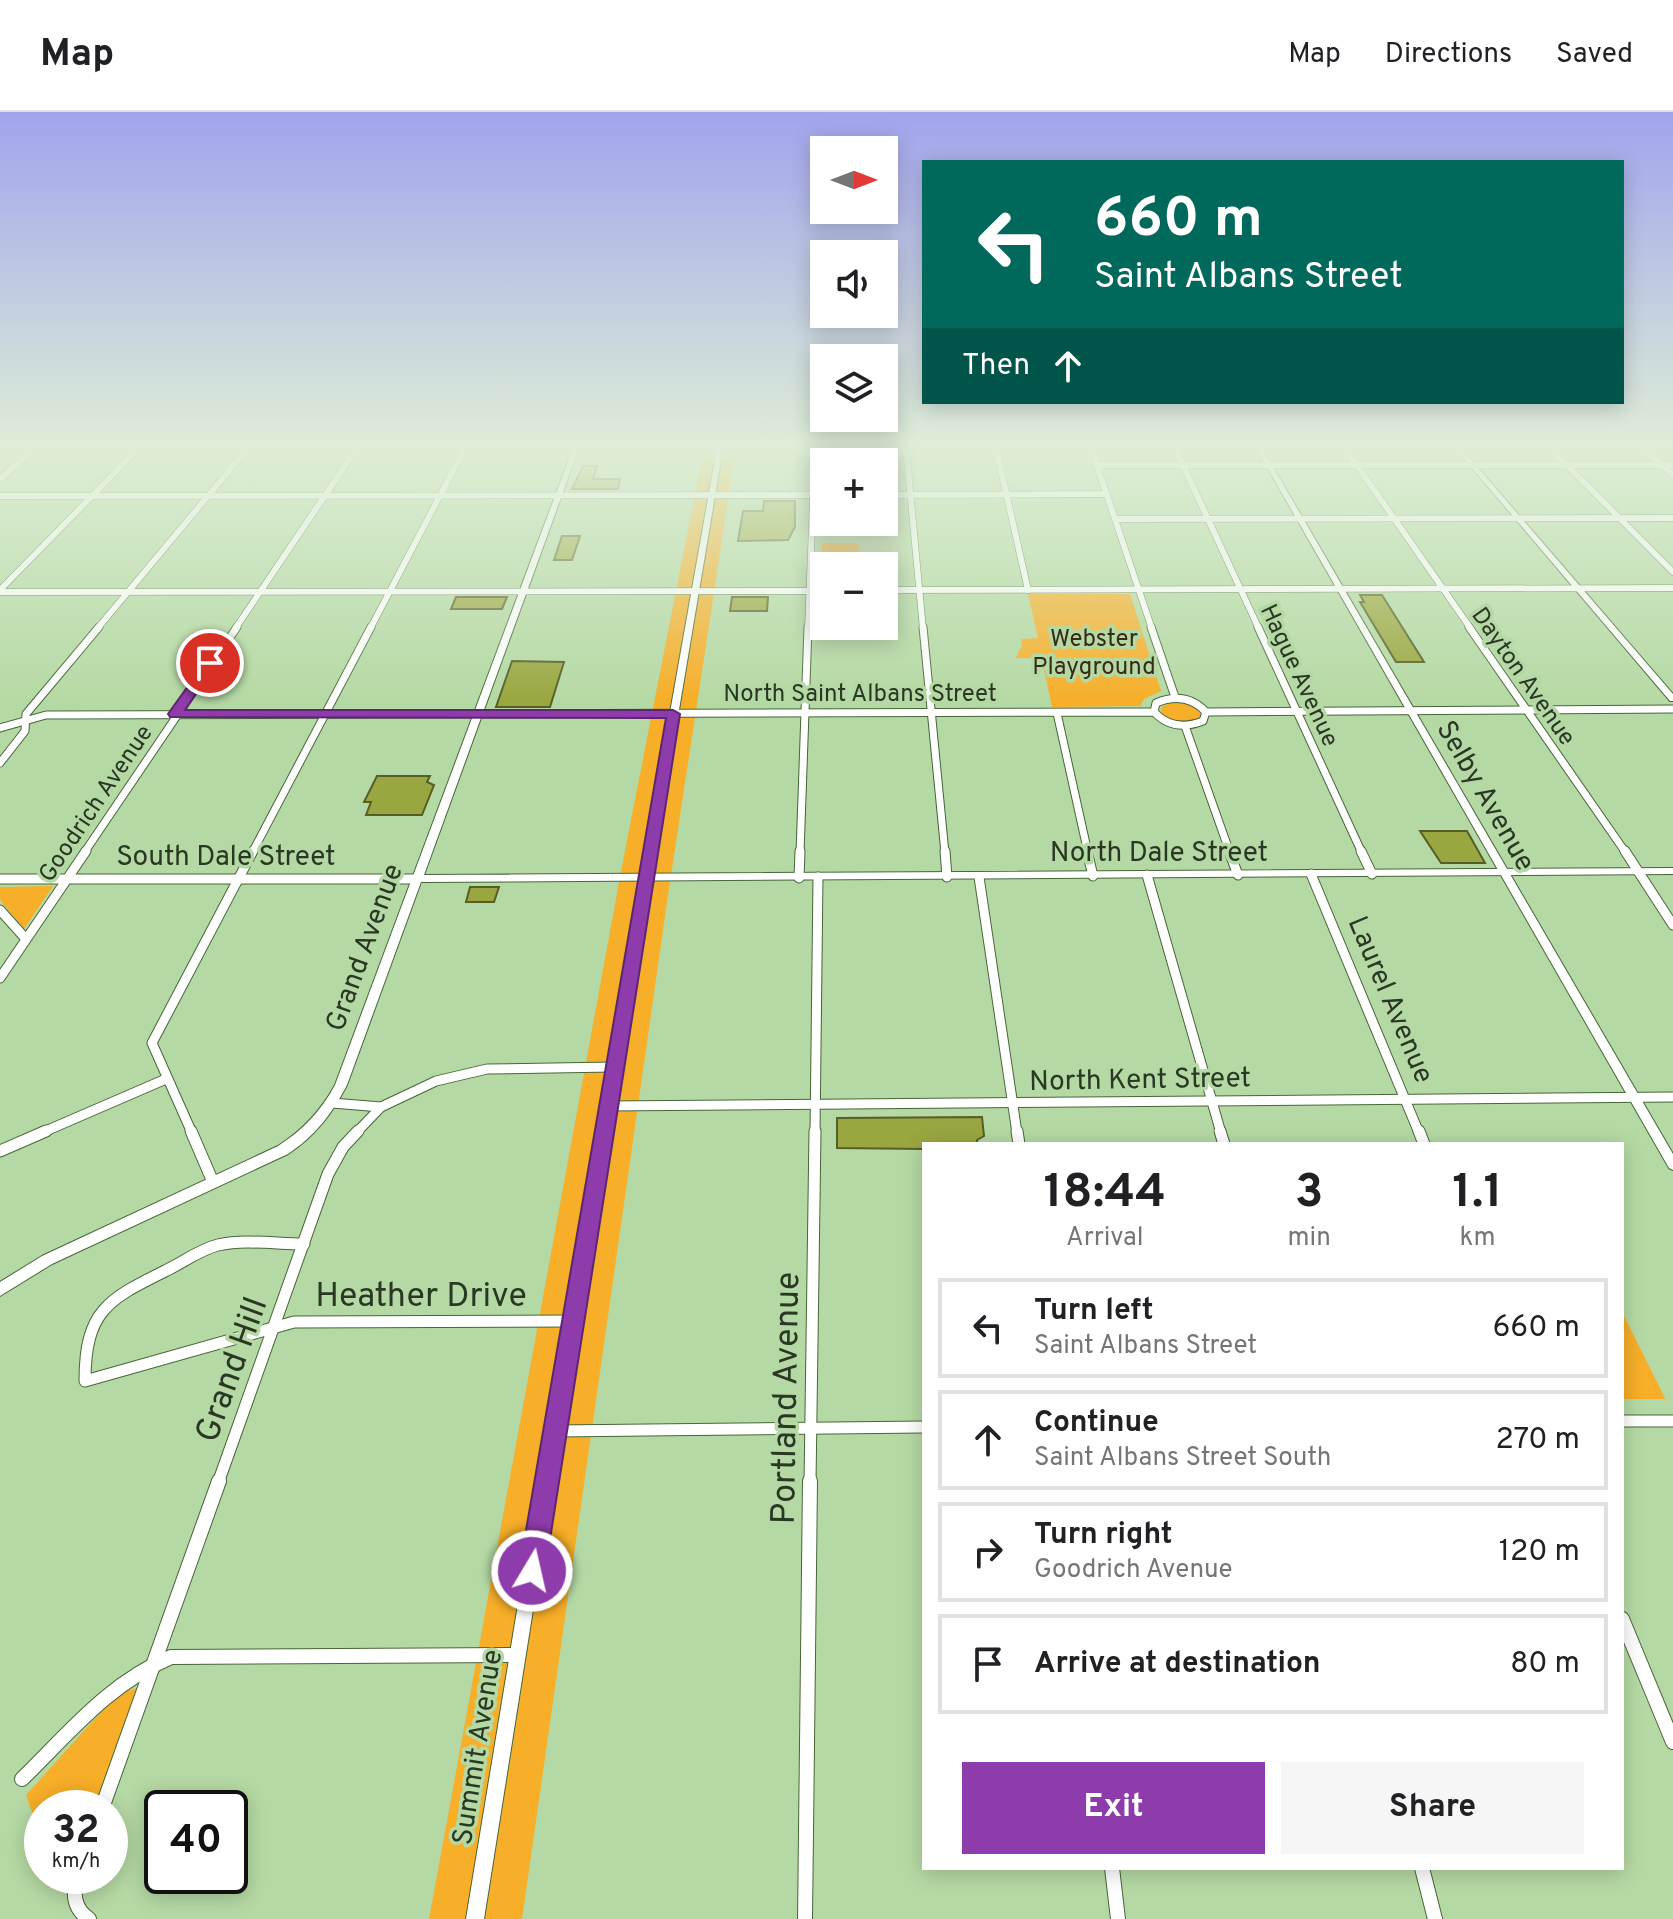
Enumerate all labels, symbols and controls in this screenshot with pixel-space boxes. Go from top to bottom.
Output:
text: Map [40,31,114,80]
text: Map [1288,37,1341,73]
text: Directions [1385,37,1512,73]
text: Saved [1556,37,1633,73]
north arrow [810,136,898,224]
map controls [810,136,898,640]
text: 660 m [1094,186,1263,256]
icon: left [962,192,1066,296]
button: sound [810,240,898,328]
text: Saint Albans Street [1094,255,1403,301]
button: layers [810,344,898,432]
icon: ahead [1046,344,1090,388]
text: Then [962,348,1030,385]
button: + [810,448,898,536]
button: − [810,552,898,640]
street label: Hague Avenue [1252,600,1344,752]
street label: Dayton Avenue [1464,602,1581,752]
park label: Webster Playground [1032,625,1156,683]
pin [176,629,244,697]
icon: arrive [188,641,232,685]
street label: North Saint Albans Street [723,680,997,710]
street label: Selby Avenue [1427,715,1542,878]
street label: Goodrich Avenue [33,720,160,888]
street label: North Dale Street [1050,836,1268,872]
street label: South Dale Street [116,840,336,876]
street label: Grand Avenue [319,859,413,1037]
street label: Laurel Avenue [1338,911,1441,1089]
street label: North Kent Street [1029,1061,1251,1101]
text: 18:44 [1043,1164,1166,1224]
text: 3 [1295,1164,1324,1224]
text: 1.1 [1452,1164,1503,1224]
text: Arrival [1066,1222,1144,1255]
text: min [1288,1222,1331,1255]
text: km [1459,1222,1495,1255]
street label: Portland Avenue [764,1271,811,1525]
street label: Heather Drive [315,1276,527,1319]
street label: Grand Hill [187,1292,279,1449]
text: Turn left [1034,1293,1154,1330]
icon: left [966,1306,1010,1350]
text: 660 m [1492,1310,1580,1347]
text: Saint Albans Street [1034,1330,1257,1363]
text: Continue [1034,1405,1159,1442]
icon: ahead [966,1418,1010,1462]
text: 270 m [1495,1422,1580,1459]
text: Saint Albans Street South [1034,1442,1331,1475]
text: Turn right [1034,1517,1172,1554]
position arrow [490,1529,574,1613]
icon: right [966,1530,1010,1574]
text: 120 m [1499,1534,1580,1571]
text: Goodrich Avenue [1034,1554,1233,1587]
icon: arrive [966,1642,1010,1686]
text: Arrive at destination [1034,1646,1320,1683]
text: 80 m [1510,1646,1580,1683]
street label: Summit Avenue [446,1647,512,1848]
button: Exit [962,1762,1265,1854]
button: Share [1281,1762,1584,1854]
speed limit sign: 40 [144,1790,248,1894]
text: 32 [52,1807,100,1857]
text: km/h [52,1849,100,1875]

